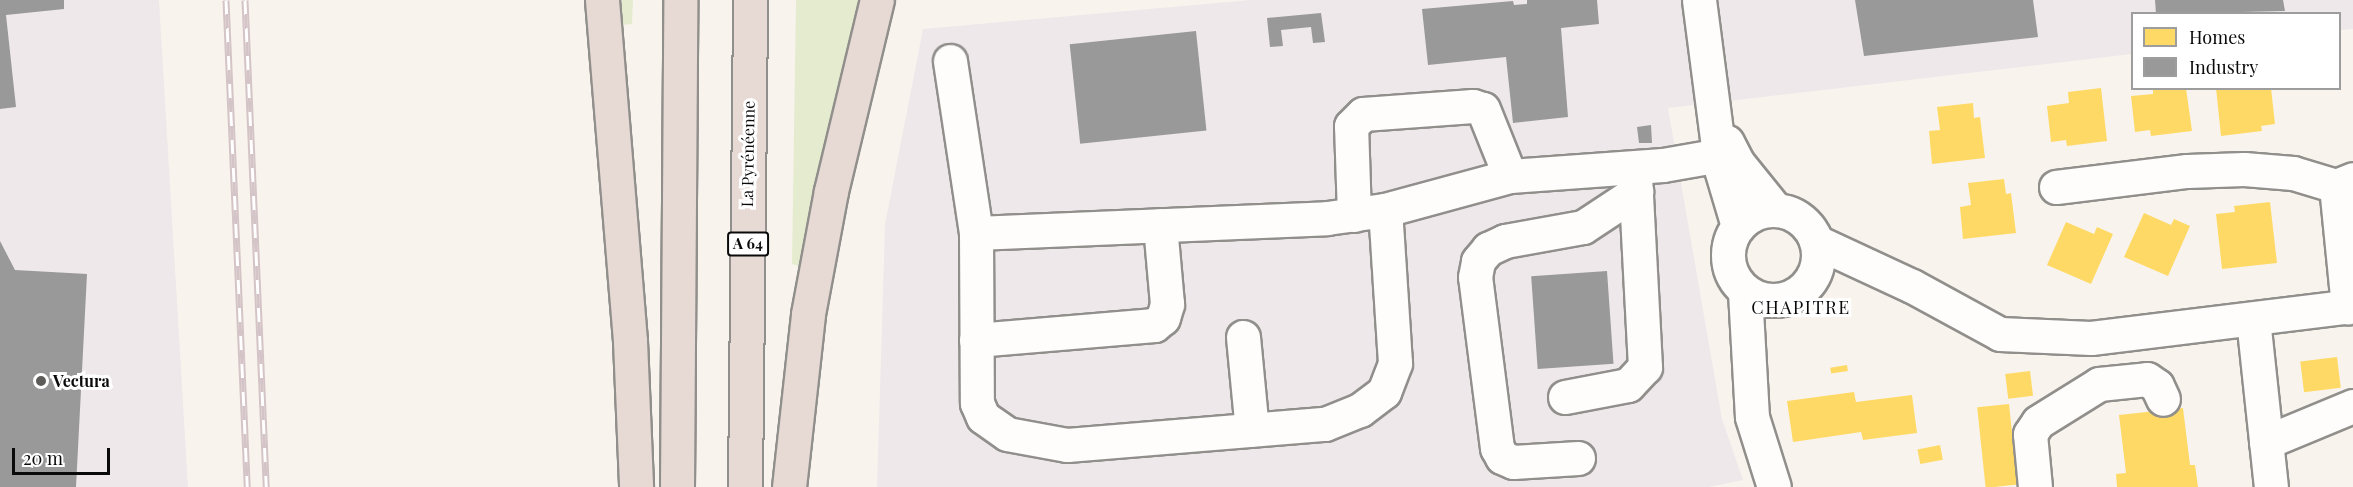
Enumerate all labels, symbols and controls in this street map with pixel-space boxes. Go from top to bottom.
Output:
legend [2131,12,2341,90]
text: Homes [2189,25,2245,49]
text: Industry [2189,55,2258,79]
street label: La Pyrénéenne [737,101,759,207]
road number: A 64 [727,232,769,256]
district label: CHAPITRE [1751,296,1851,318]
place label: Vectura [53,371,110,391]
marker: Vectura [34,374,48,388]
scale bar [15,436,112,474]
text: 20 m [23,446,63,470]

